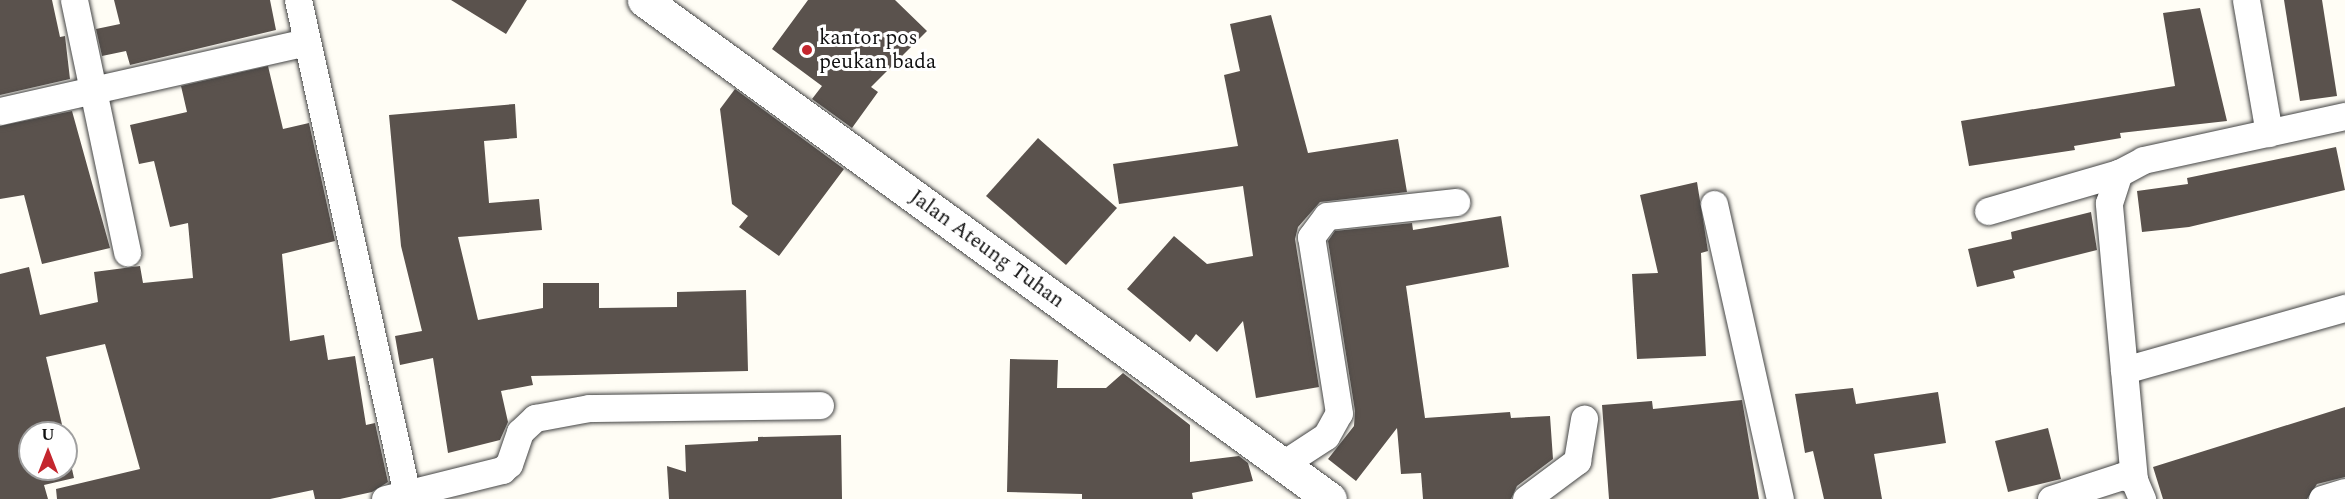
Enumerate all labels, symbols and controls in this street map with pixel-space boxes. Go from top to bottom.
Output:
place label: kantor pos peukan bada [819,25,936,75]
marker: kantor pos peukan bada [800,43,814,57]
street label: Jalan Ateung Tuhan [905,184,1069,314]
north arrow [18,421,78,481]
text: U [41,423,55,447]

